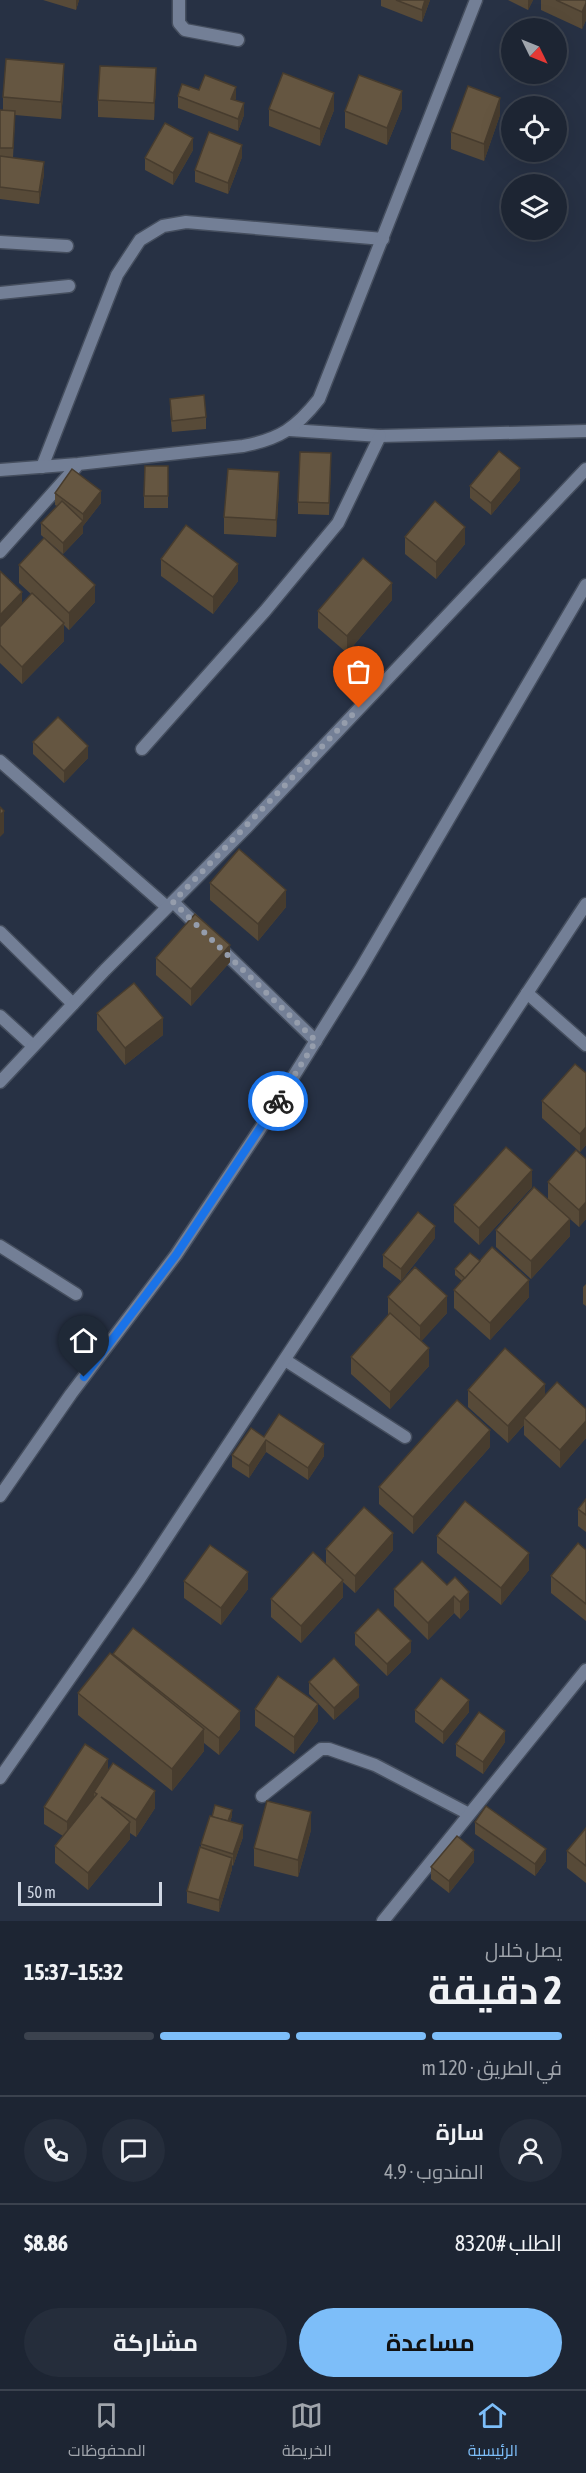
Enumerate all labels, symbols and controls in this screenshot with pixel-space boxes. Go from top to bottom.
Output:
north arrow [501,18,567,84]
map controls [501,18,567,240]
button: locate [501,96,567,162]
button: layers [501,174,567,240]
pin [333,646,384,708]
icon: bag [342,655,375,688]
courier [248,1071,308,1131]
icon: bike [262,1085,295,1118]
pin [58,1315,109,1377]
icon: home [67,1324,100,1357]
scale bar [18,1879,162,1906]
text: 50 m [27,1883,56,1901]
text: يصل خلال [485,1938,562,1961]
text: 15:32–15:37 [24,1959,123,1985]
text: 2 دقيقة [428,1968,562,2012]
text: في الطريق · 120 m [422,2056,562,2079]
button: phone [24,2119,87,2182]
button: chat [102,2119,165,2182]
text: سارة [436,2119,484,2145]
button: person [499,2119,562,2182]
text: المندوب · 4.9 [384,2160,484,2183]
text: $8.86 [24,2230,68,2256]
text: الطلب #8320 [455,2230,562,2256]
button: مشاركة [24,2308,287,2377]
button: مساعدة [299,2308,562,2377]
tab: المحفوظات [68,2399,146,2465]
tab: الخريطة [282,2399,332,2465]
tab: الرئيسية [468,2399,518,2465]

